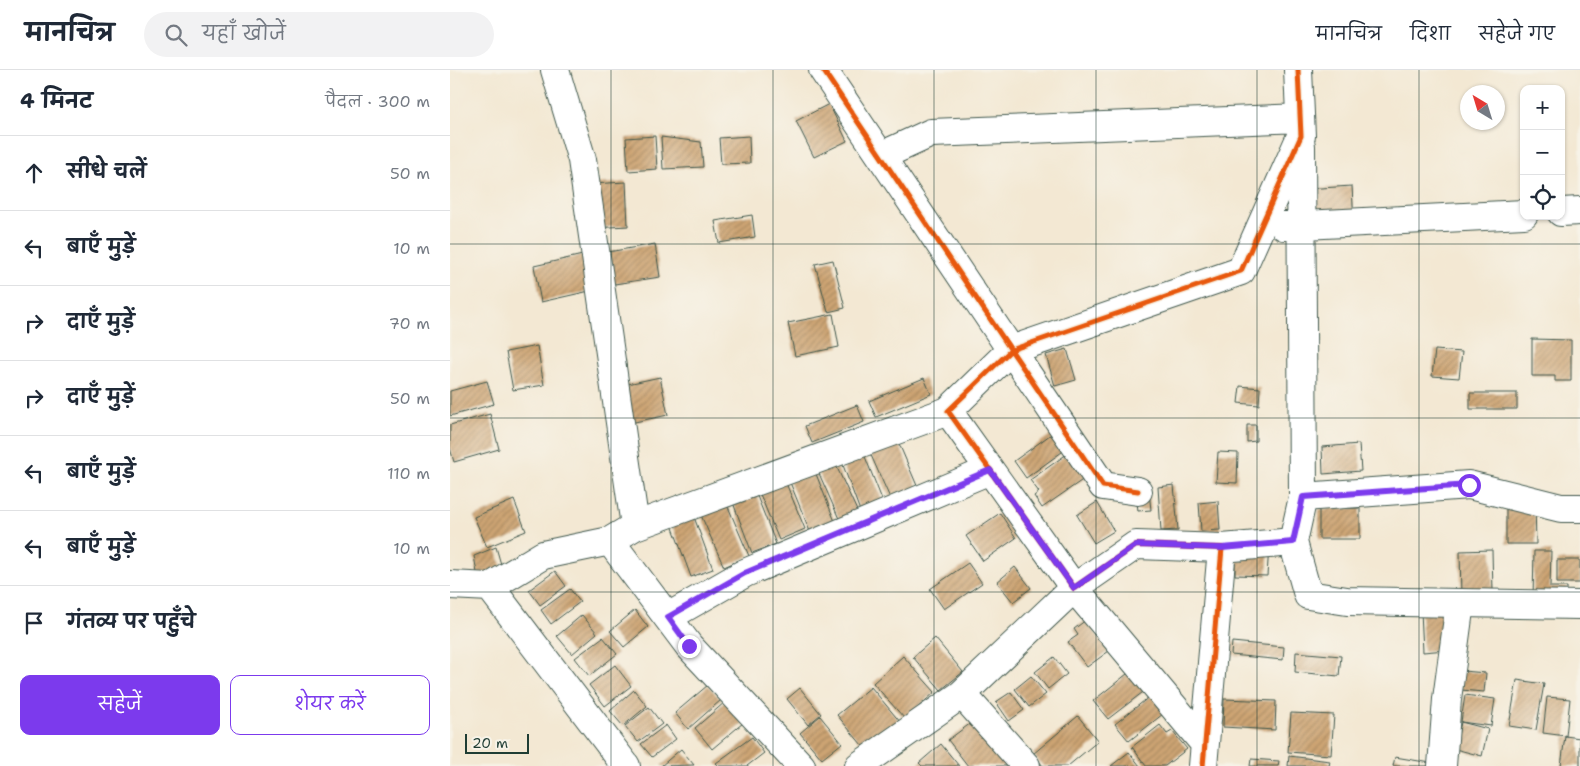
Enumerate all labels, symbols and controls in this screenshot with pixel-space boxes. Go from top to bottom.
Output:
search box [144,12,494,57]
text: मानचित्र [25,17,114,49]
icon: search [162,21,190,49]
text: यहाँ खोजें [202,21,286,46]
text: मानचित्र [1316,22,1382,46]
text: दिशा [1410,22,1451,46]
text: सहेजे गए [1479,22,1555,46]
north arrow [1460,85,1505,130]
map controls [1520,85,1565,220]
button: + [1520,85,1565,130]
text: 4 मिनट [20,87,93,115]
text: पैदल · 300 m [325,91,430,112]
button: − [1520,130,1565,175]
icon: ahead [20,159,48,187]
text: सीधे चलें [67,159,146,184]
text: 50 m [390,163,430,184]
button: locate [1520,175,1565,220]
icon: left [20,234,48,262]
text: बाएँ मुड़ें [67,234,135,259]
text: 10 m [393,238,430,259]
icon: right [20,309,48,337]
text: दाएँ मुड़ें [67,309,135,334]
text: 70 m [389,313,430,334]
icon: right [20,384,48,412]
text: दाएँ मुड़ें [67,384,135,409]
text: 50 m [390,388,430,409]
icon: left [20,459,48,487]
text: बाएँ मुड़ें [67,459,135,484]
text: 110 m [387,463,430,484]
route start [1458,474,1481,497]
icon: left [20,534,48,562]
text: बाएँ मुड़ें [67,534,135,559]
text: 10 m [393,538,430,559]
icon: arrive [20,609,48,637]
text: गंतव्य पर पहुँचे [67,609,196,634]
route end [678,635,701,658]
button: सहेजें [20,675,220,735]
button: शेयर करें [230,675,430,735]
scale bar [465,731,529,754]
text: 20 m [472,734,508,752]

